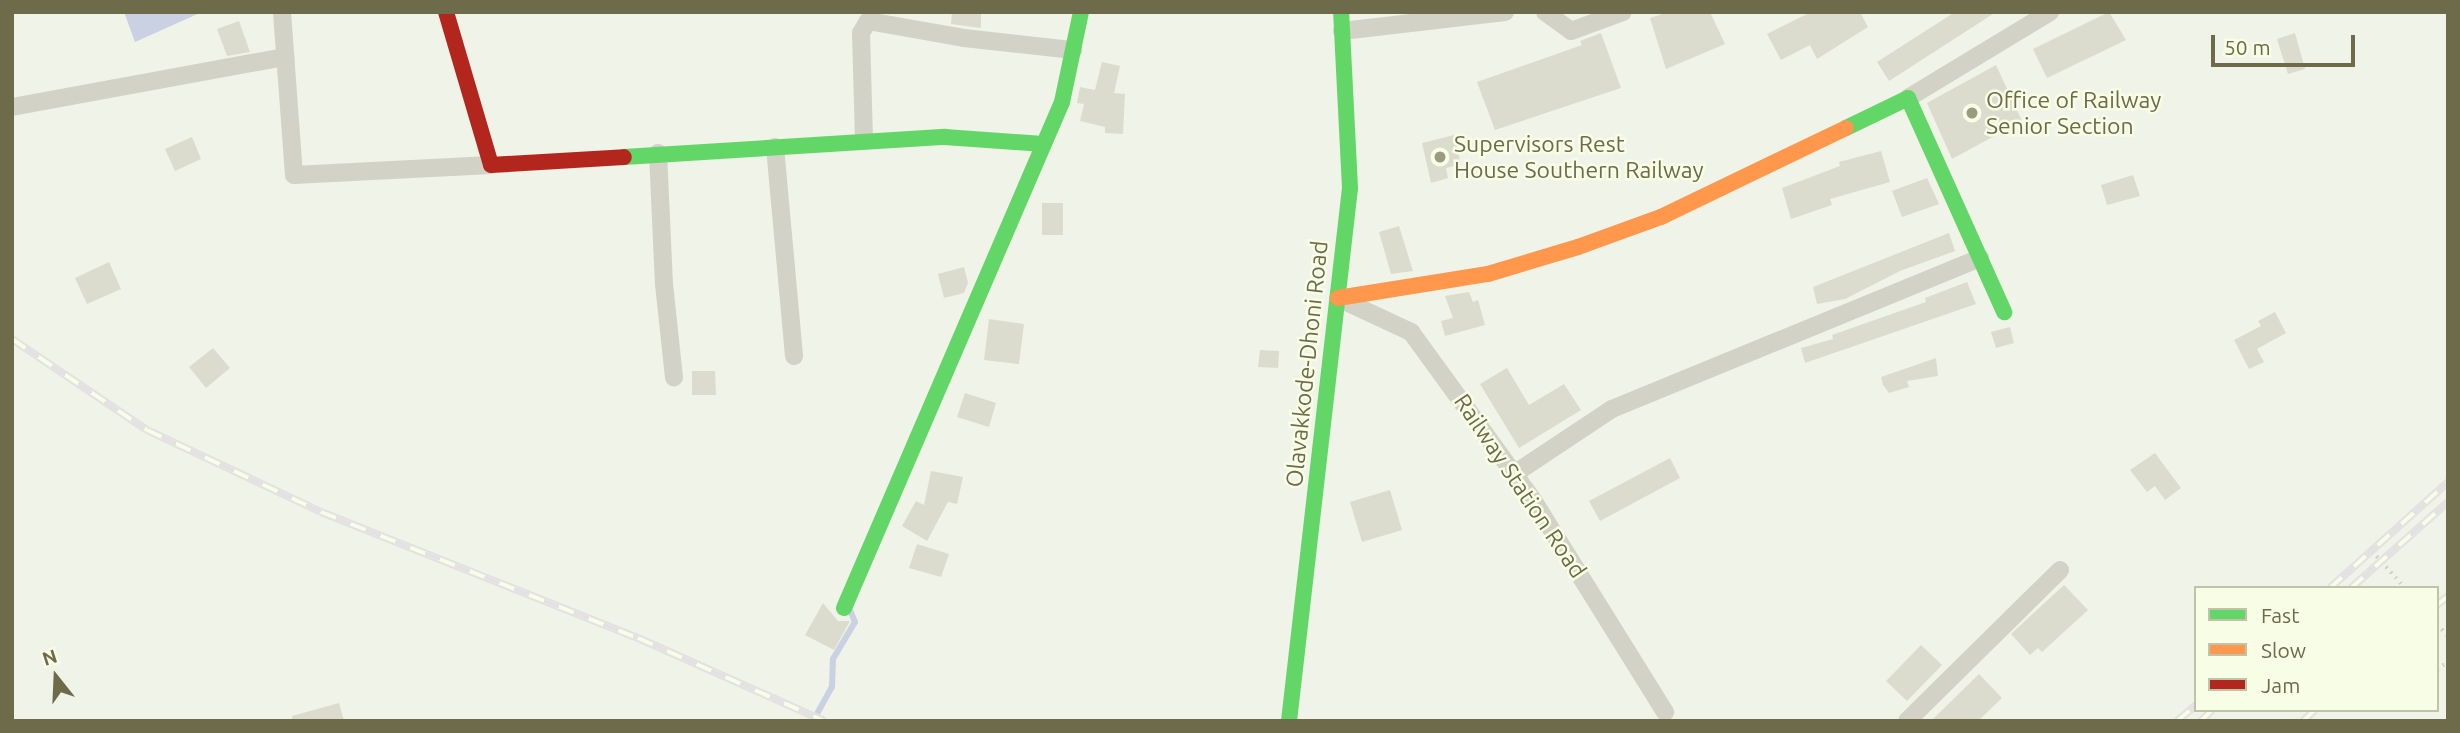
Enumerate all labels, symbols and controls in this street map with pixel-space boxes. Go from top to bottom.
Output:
scale bar [2215,21,2358,65]
text: 50 m [2224,35,2271,59]
place label: Office of Railway Senior Section [1986,86,2161,140]
marker: Office of Railway Senior Section [1964,105,1980,121]
place label: Supervisors Rest House Southern Railway [1454,130,1704,184]
marker: Supervisors Rest House Southern Railway [1432,149,1448,165]
street label: Olavakkode-Dhoni Road [1280,239,1334,489]
street label: Railway Station Road [1448,389,1592,583]
legend [2194,586,2439,712]
text: Fast [2261,603,2299,627]
text: Slow [2261,638,2306,662]
north arrow [21,642,91,712]
text: N [39,644,60,670]
text: Jam [2261,673,2300,697]

